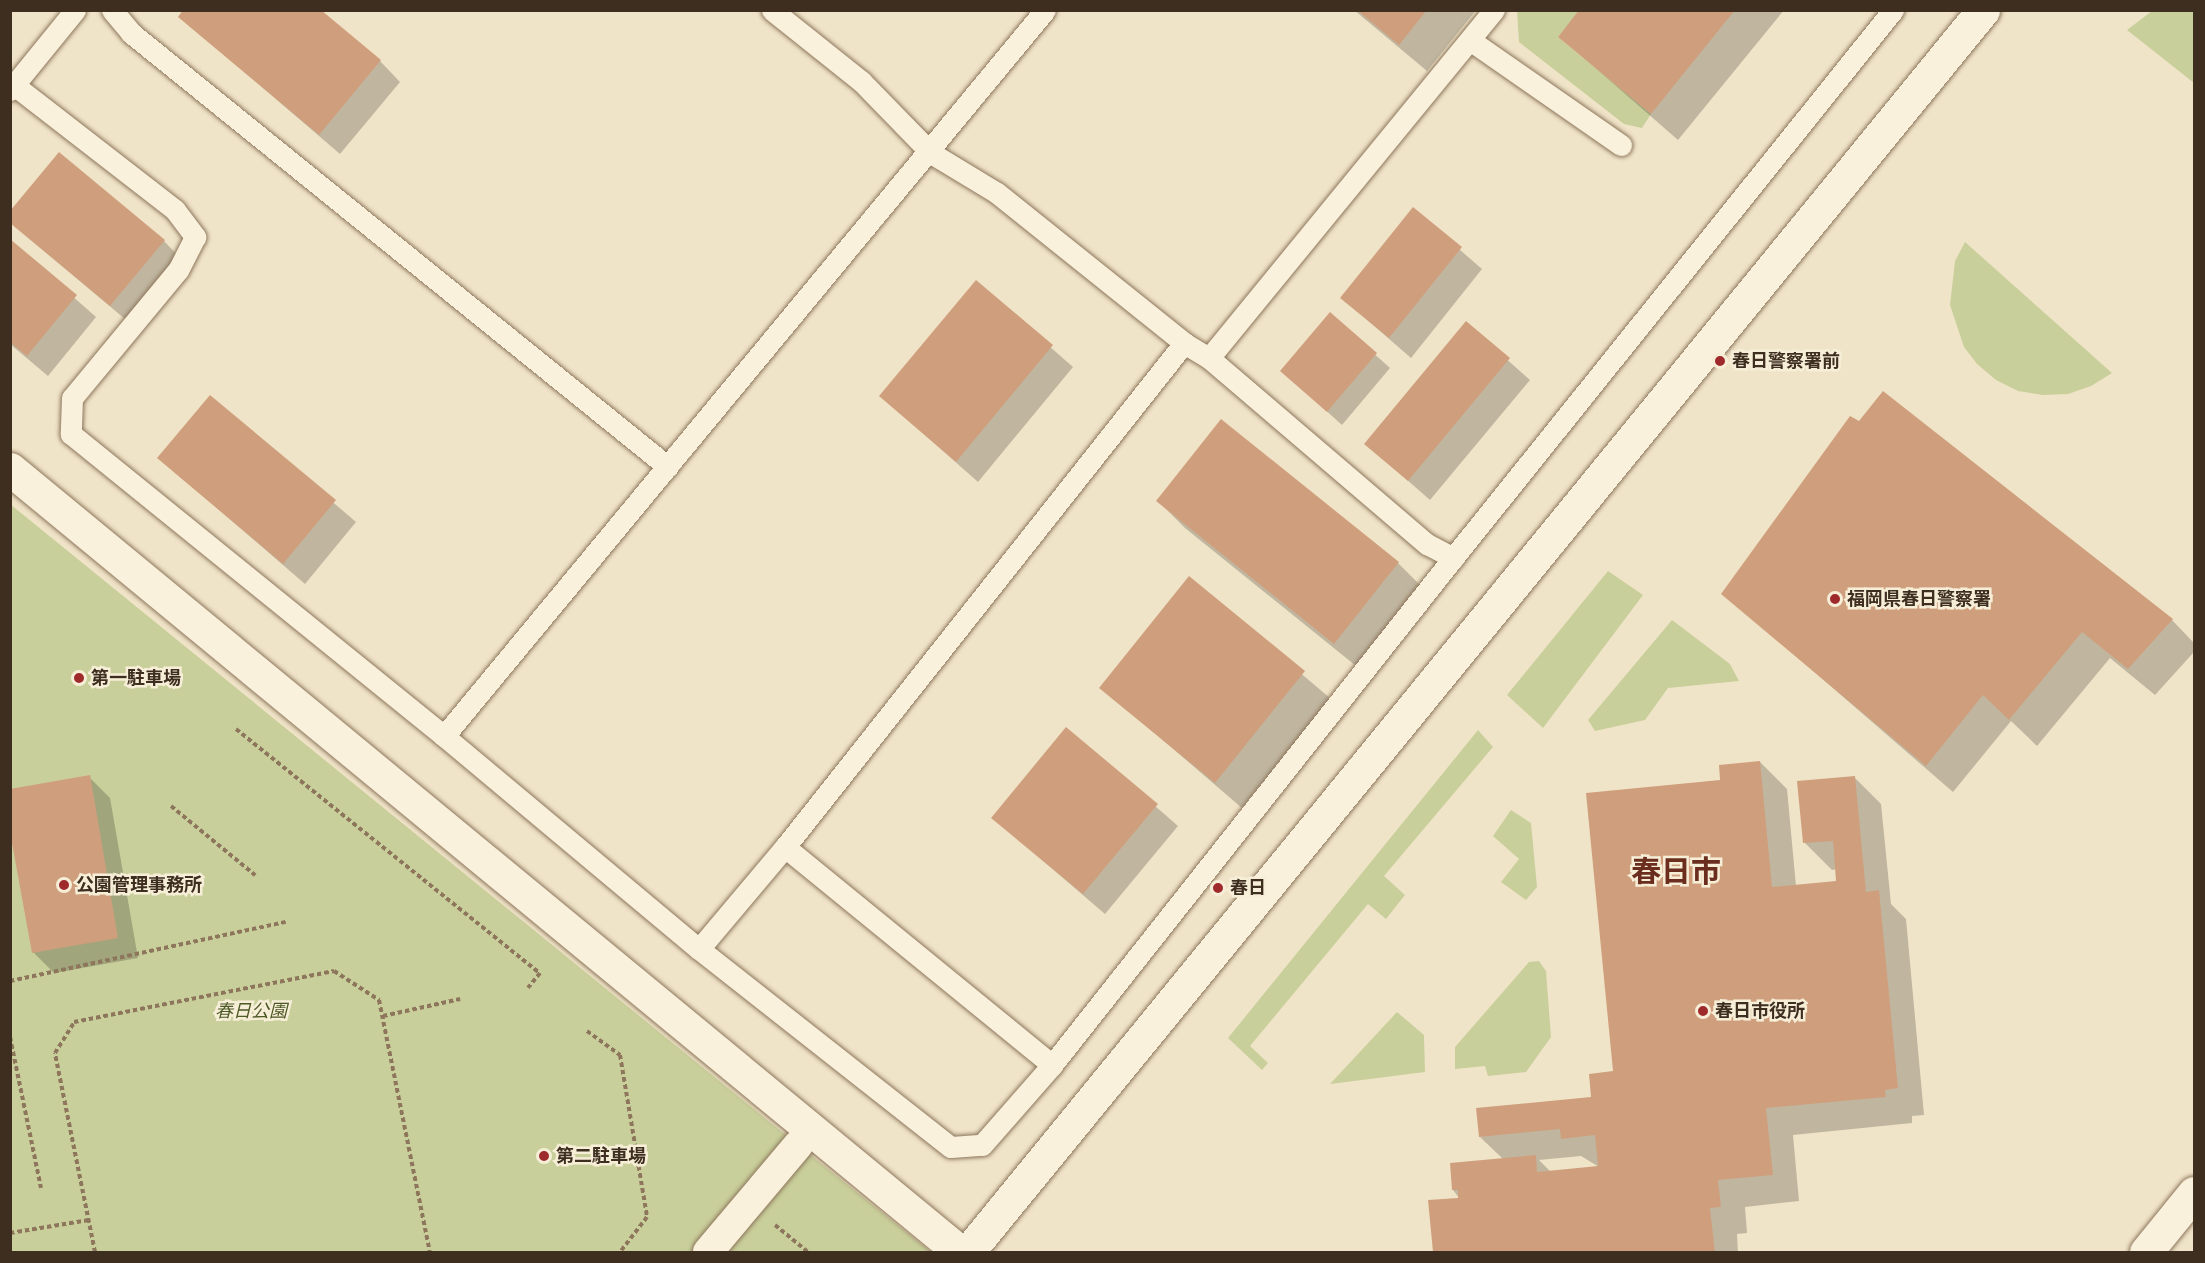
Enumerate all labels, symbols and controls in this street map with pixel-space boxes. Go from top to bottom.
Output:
place label: 春日警察署前 [1732,350,1840,372]
marker: 春日警察署前 [1713,354,1727,368]
place label: 福岡県春日警察署 [1847,588,1991,610]
marker: 福岡県春日警察署 [1828,592,1842,606]
place label: 第一駐車場 [91,667,181,689]
marker: 第一駐車場 [72,671,86,685]
district label: 春日市 [1631,854,1721,890]
place label: 公園管理事務所 [76,874,202,896]
place label: 春日 [1230,877,1266,899]
marker: 公園管理事務所 [57,878,71,892]
marker: 春日 [1211,881,1225,895]
park label: 春日公園 [215,1000,287,1022]
place label: 春日市役所 [1715,1000,1805,1022]
marker: 春日市役所 [1696,1004,1710,1018]
place label: 第二駐車場 [556,1145,646,1167]
marker: 第二駐車場 [537,1149,551,1163]

